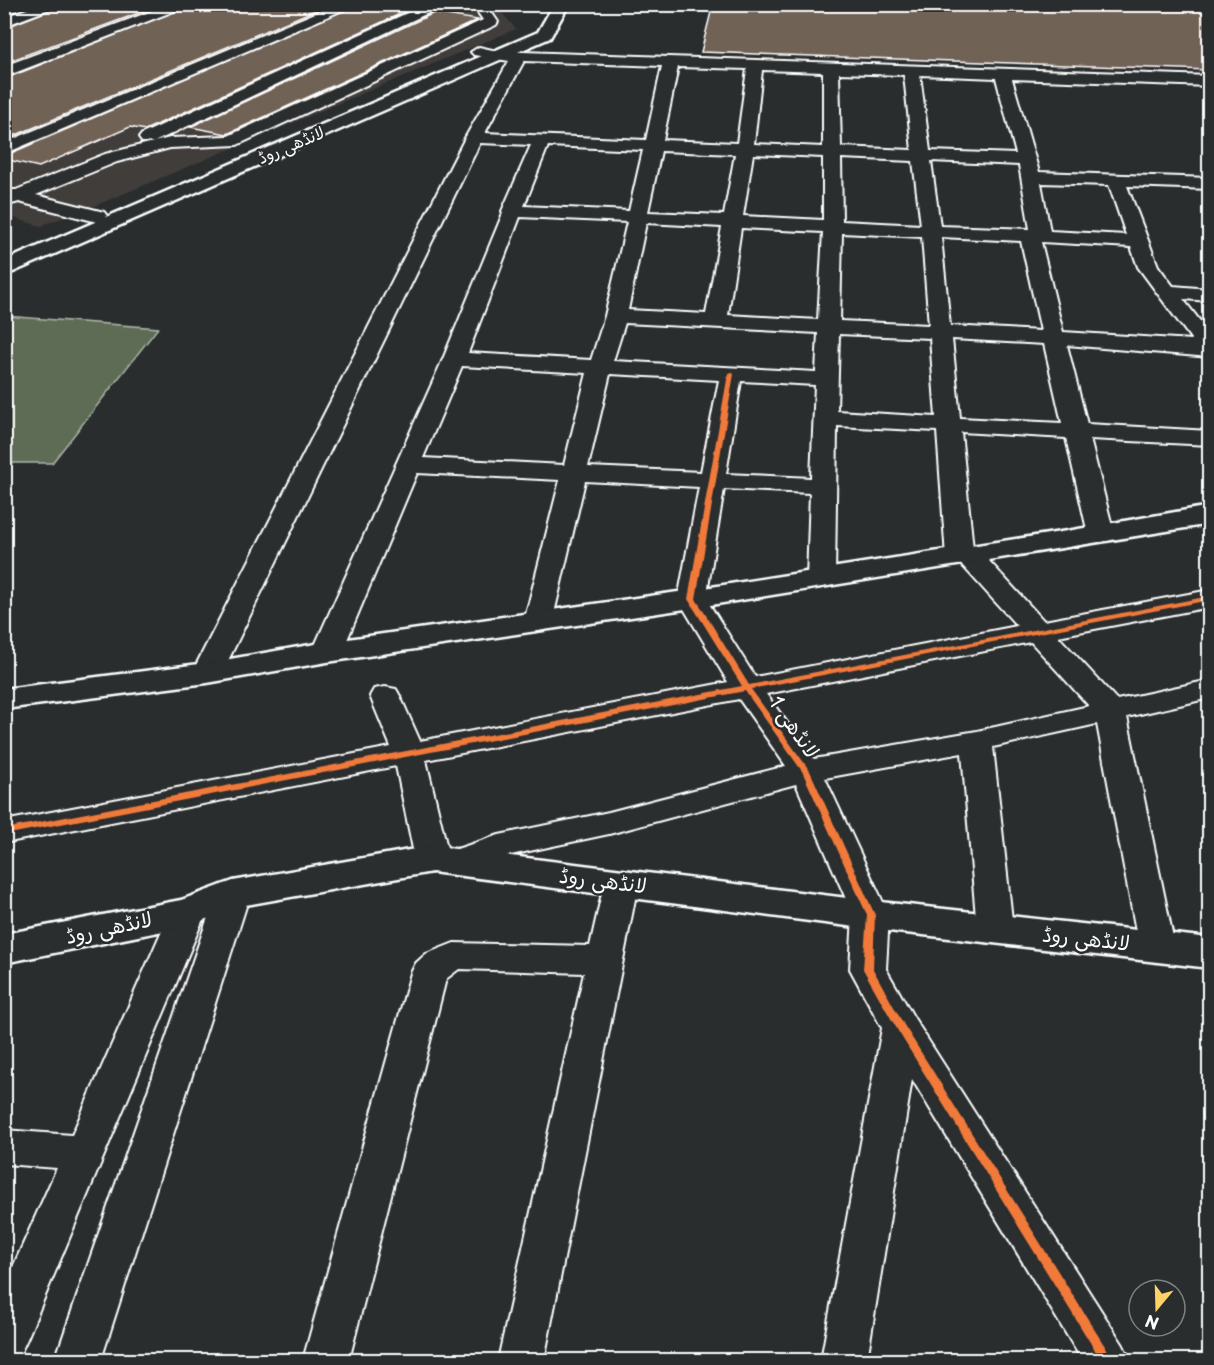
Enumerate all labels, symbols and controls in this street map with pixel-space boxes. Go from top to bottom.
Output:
street label: لانڈھی روڈ [254,119,328,169]
street label: لانڈھی 1 [762,689,827,764]
street label: لانڈھی روڈ [558,860,649,900]
street label: لانڈھی روڈ [63,903,155,951]
street label: لانڈھی روڈ [1041,919,1131,958]
north arrow [1127,1278,1187,1338]
text: N [1142,1310,1162,1337]

